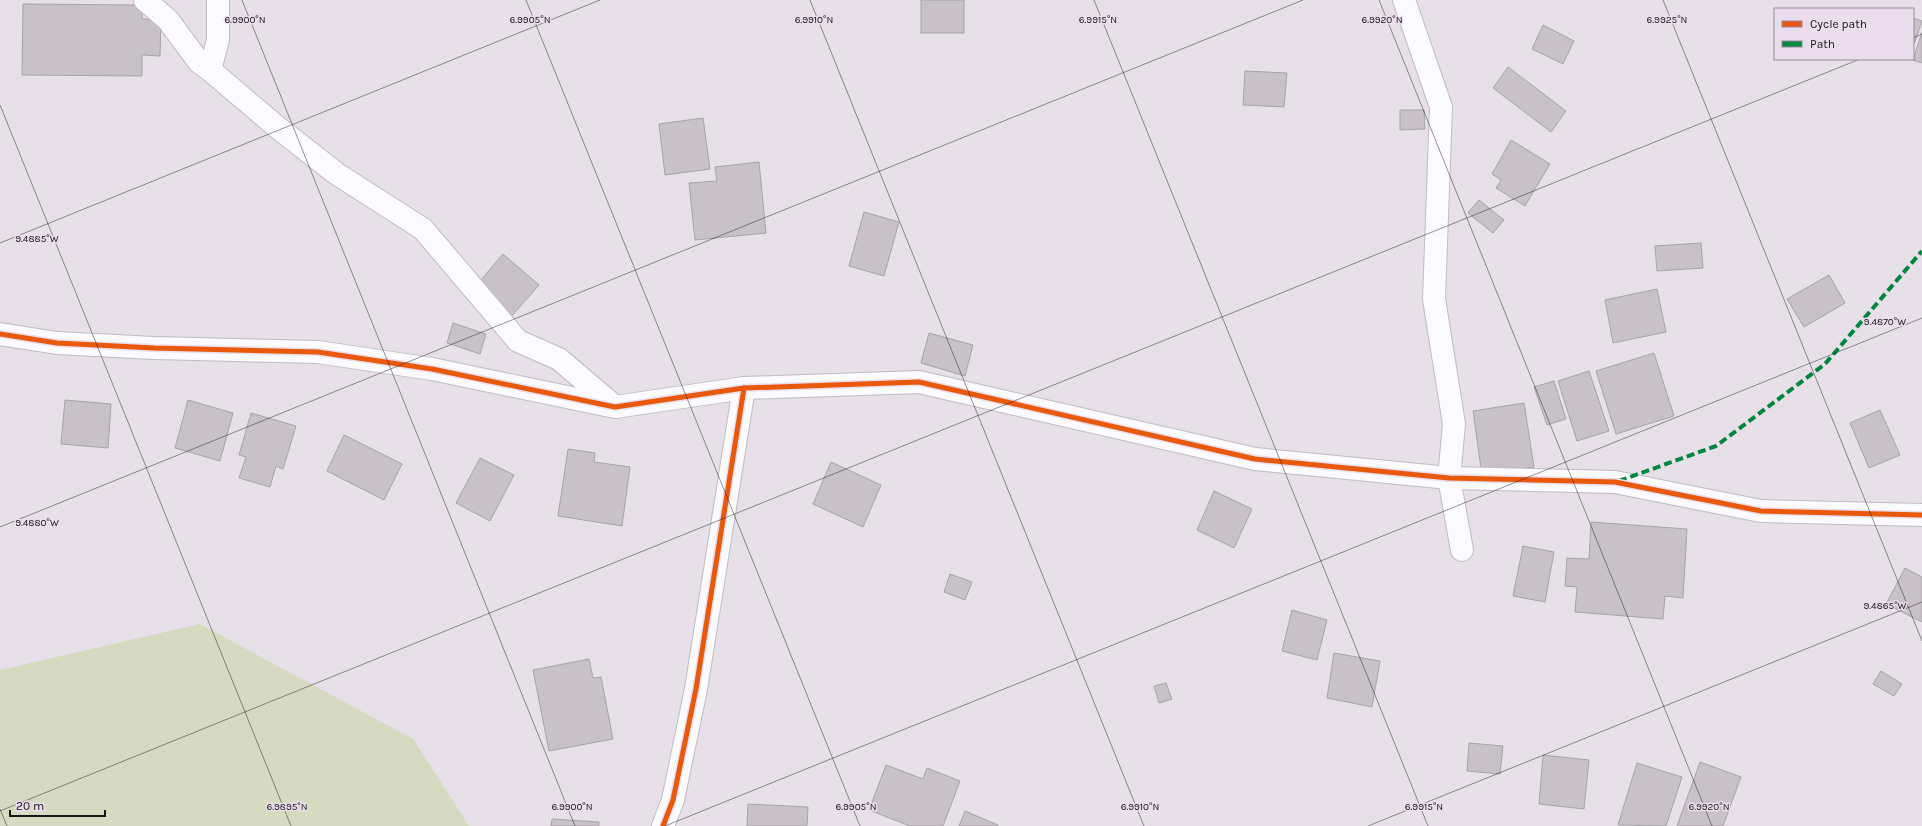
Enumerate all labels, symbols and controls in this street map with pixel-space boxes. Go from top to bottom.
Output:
legend [1774,8,1914,60]
text: 6.9900°N [224,14,266,26]
text: 6.9905°N [510,14,550,26]
text: 6.9910°N [795,14,833,26]
text: 6.9915°N [1079,14,1117,26]
text: 6.9920°N [1361,14,1403,26]
text: 6.9925°N [1647,14,1687,26]
text: Cycle path [1810,17,1867,31]
text: Path [1810,37,1835,51]
text: 9.4885°W [15,233,59,245]
text: 9.4870°W [1864,316,1906,328]
text: 9.4880°W [15,517,59,529]
text: 9.4865°W [1863,600,1907,612]
scale bar [10,792,105,818]
text: 20 m [16,799,44,813]
text: 6.9895°N [266,801,308,813]
text: 6.9900°N [551,801,593,813]
text: 6.9905°N [836,801,876,813]
text: 6.9910°N [1121,801,1159,813]
text: 6.9915°N [1405,801,1443,813]
text: 6.9920°N [1688,801,1730,813]

